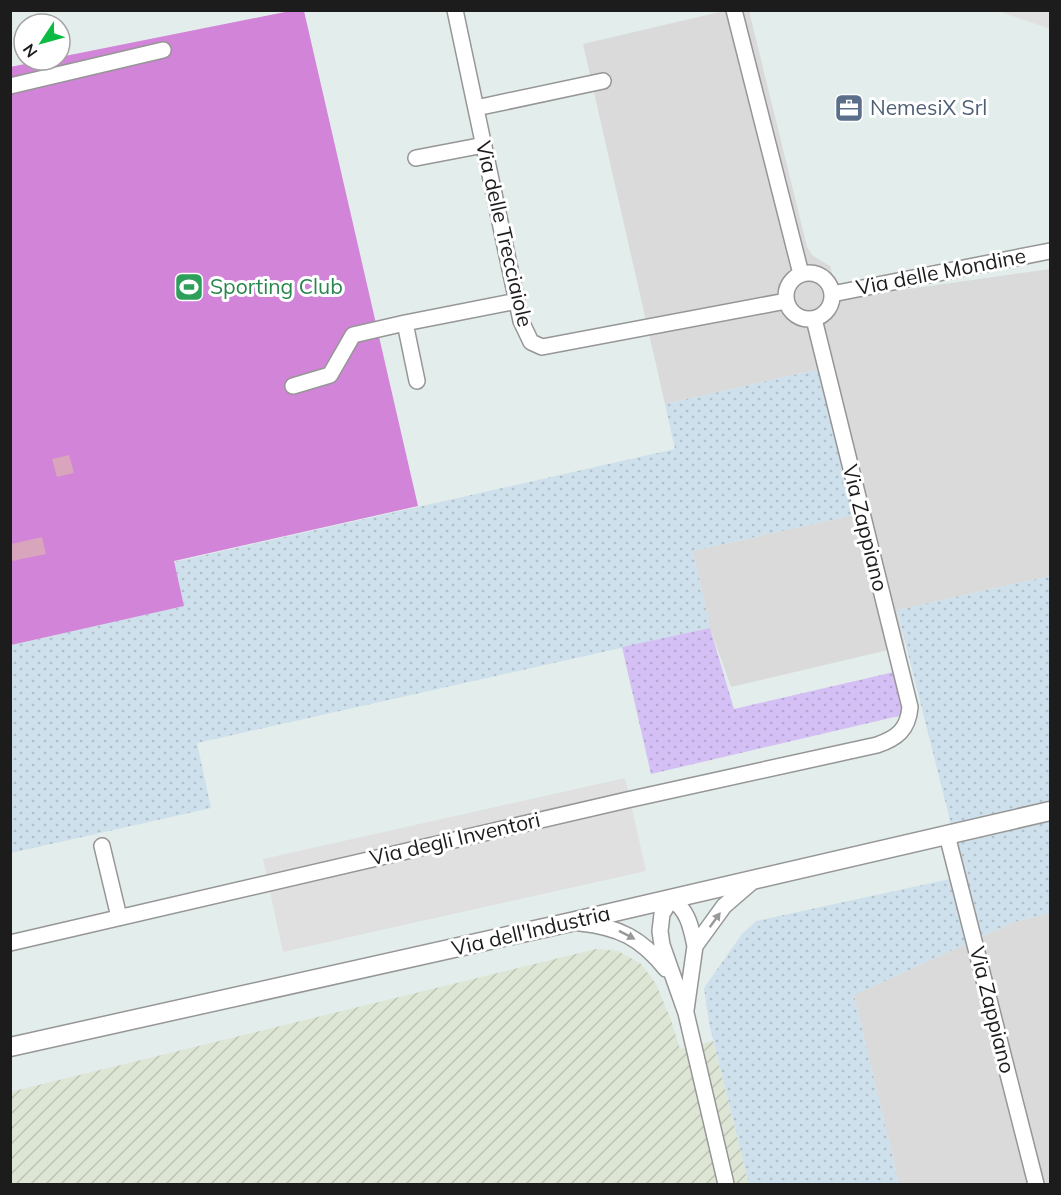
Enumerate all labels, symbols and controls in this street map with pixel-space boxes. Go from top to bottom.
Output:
north arrow [12,12,72,72]
text: N [18,40,42,62]
office icon: NemesiX Srl [833,92,865,124]
place label: NemesiX Srl [870,94,987,120]
street label: Via delle Trecciaiole [471,138,539,329]
street label: Via delle Mondine [854,242,1028,300]
sports icon: Sporting Club [173,271,205,303]
place label: Sporting Club [210,273,343,299]
street label: Via Zappiano [838,462,894,594]
street label: Via degli Inventori [367,806,543,870]
street label: Via dell'Industria [449,899,613,961]
one-way arrow [708,912,720,927]
one-way arrow [619,931,636,940]
street label: Via Zappiano [965,944,1021,1076]

